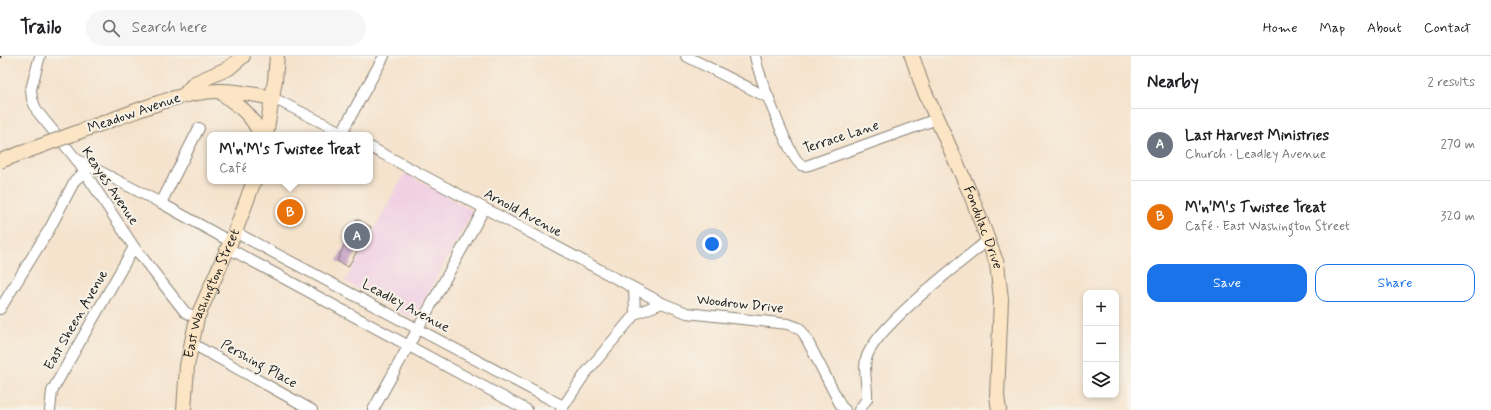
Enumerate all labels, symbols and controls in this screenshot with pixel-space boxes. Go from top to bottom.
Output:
search box [86,10,366,46]
text: Trailo [20,15,62,40]
icon: search [100,17,122,39]
text: Search here [132,18,207,38]
text: Home [1263,19,1297,37]
text: Map [1319,19,1345,37]
text: About [1367,19,1402,37]
text: Contact [1424,19,1471,37]
text: Nearby [1147,71,1199,93]
text: 2 results [1428,74,1475,91]
street label: Meadow Avenue [85,89,183,137]
street label: Terrace Lane [801,116,881,158]
text: Last Harvest Ministries [1185,126,1329,146]
popup [207,132,373,184]
text: A [1156,136,1164,153]
text: 270 m [1440,136,1475,153]
text: M'n'M's Twistee Treat [219,140,361,160]
street label: Keayes Avenue [77,143,143,229]
text: Church · Leadley Avenue [1185,146,1326,163]
text: Café [219,160,247,177]
street label: Fondulac Drive [959,183,1007,270]
street label: Arnold Avenue [481,185,566,241]
pin: B [277,197,303,227]
text: M'n'M's Twistee Treat [1185,198,1327,218]
text: B [1156,208,1164,225]
text: 320 m [1441,208,1475,225]
text: Café · East Washington Street [1185,218,1350,235]
pin: A [344,221,370,251]
street label: East Washington Street [180,226,244,360]
your location [702,234,722,254]
button: Save [1147,264,1307,302]
button: Share [1315,264,1475,302]
street label: East Sheen Avenue [40,266,112,373]
street label: Leadley Avenue [359,275,453,337]
street label: Woodrow Drive [696,290,784,318]
map controls [1083,290,1119,398]
button: + [1083,290,1119,326]
button: − [1083,326,1119,362]
street label: Pershing Place [217,336,300,394]
button: layers [1083,362,1119,398]

